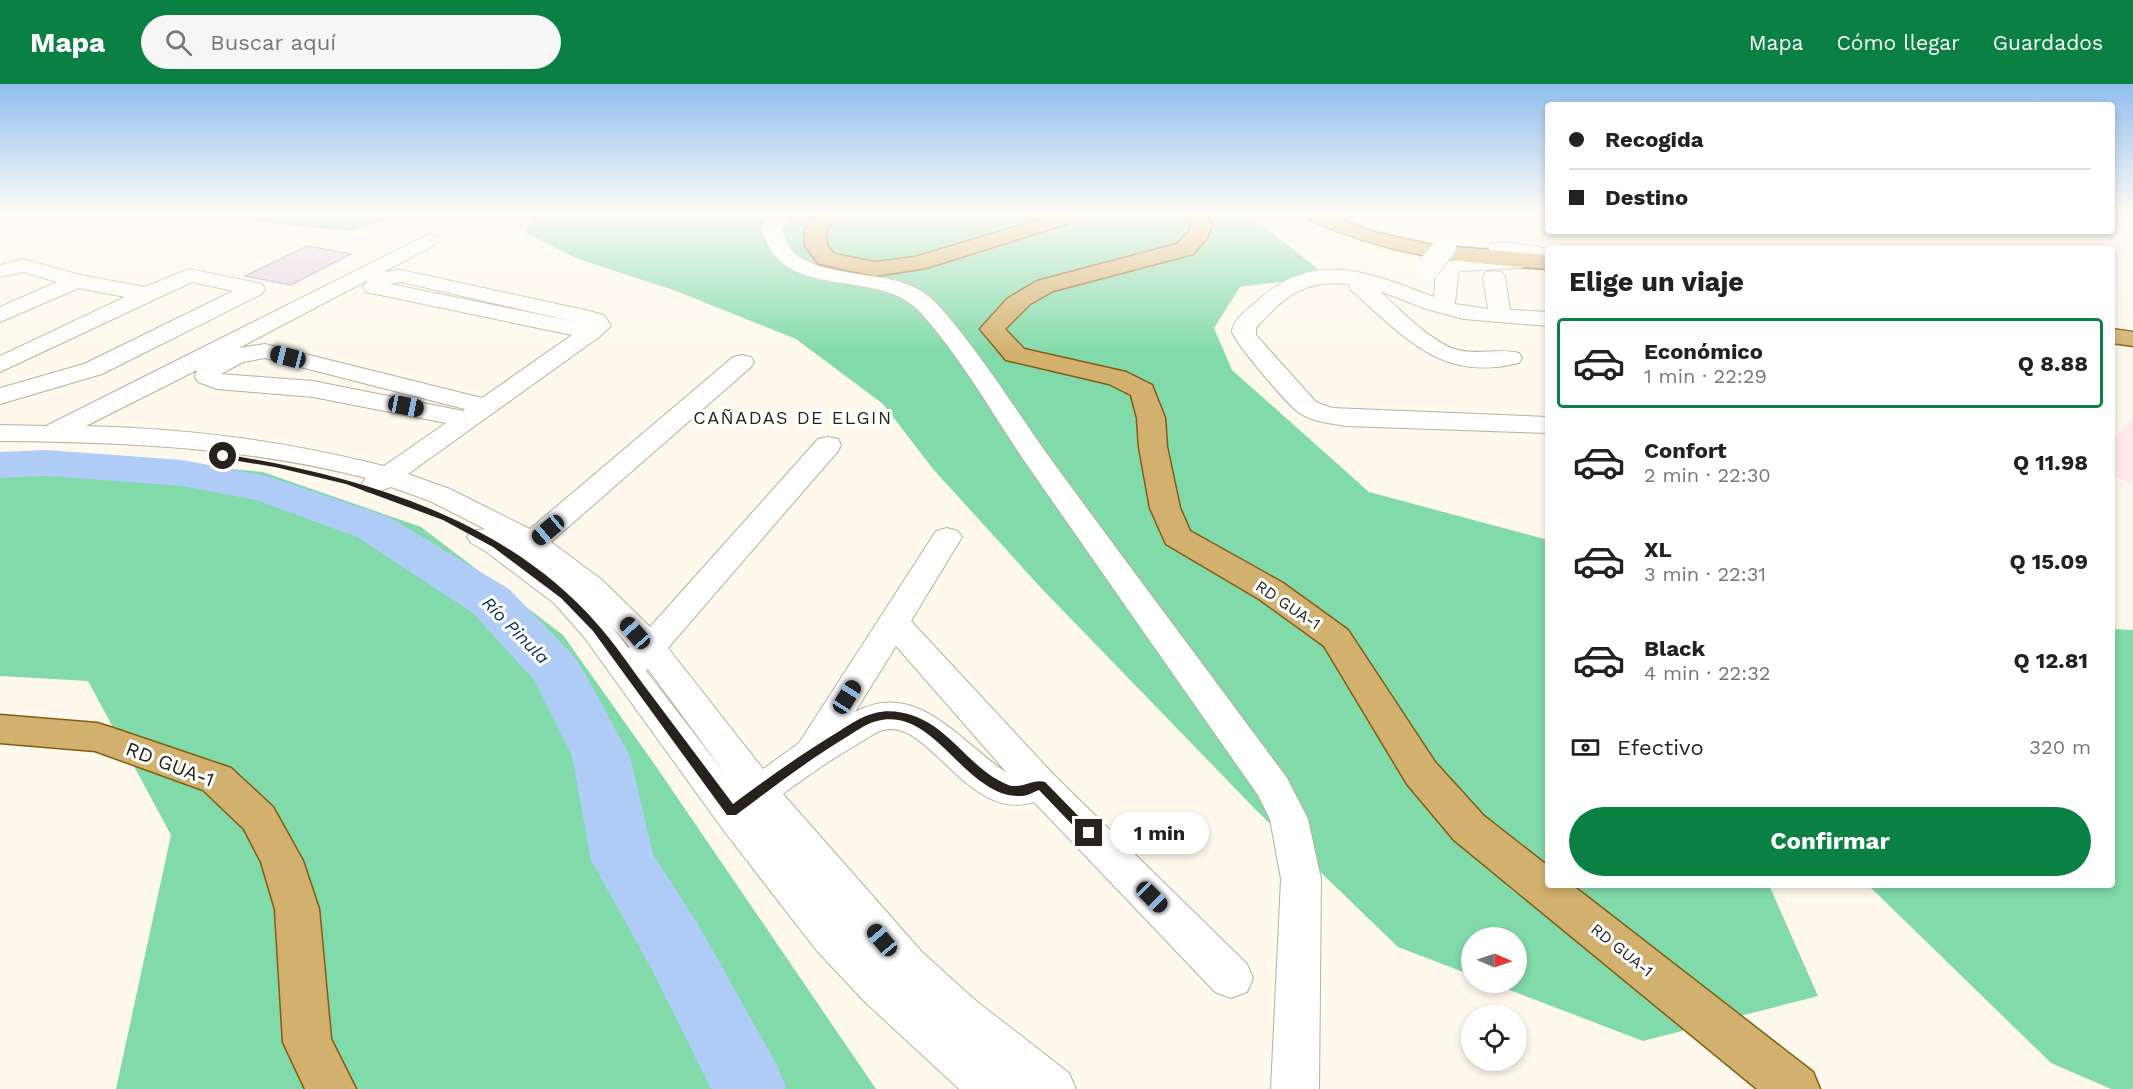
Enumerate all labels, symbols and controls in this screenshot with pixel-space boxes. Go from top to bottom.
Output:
search box [141,15,561,69]
text: Mapa [30,26,105,59]
icon: search [162,26,195,59]
text: Buscar aquí [210,30,336,55]
text: Mapa [1749,30,1803,55]
text: Cómo llegar [1836,30,1960,55]
text: Guardados [1993,30,2103,55]
text: Recogida [1605,127,1704,152]
text: Destino [1605,185,1688,210]
text: Elige un viaje [1569,266,1744,298]
icon: car [1572,336,1626,390]
text: Económico [1644,339,1763,364]
car [268,344,308,370]
text: Q 8.88 [2018,351,2088,376]
text: 1 min · 22:29 [1644,364,1767,388]
car [387,394,425,418]
district label: CAÑADAS DE ELGIN [693,407,893,428]
icon: car [1572,435,1626,489]
text: Confort [1644,438,1727,463]
route start [209,442,236,469]
text: Q 11.98 [2013,450,2088,475]
text: 2 min · 22:30 [1644,463,1771,487]
car [528,512,568,548]
icon: car [1572,534,1626,588]
text: XL [1644,537,1672,562]
text: Q 15.09 [2009,549,2088,574]
text: 3 min · 22:31 [1644,562,1766,586]
street label: RD GUA-1 [1252,576,1324,634]
water label: Río Pinula [478,592,554,668]
car [616,614,654,652]
icon: car [1572,633,1626,687]
text: Black [1644,636,1705,661]
text: Q 12.81 [2013,648,2088,673]
text: 4 min · 22:32 [1644,661,1771,685]
car [830,677,864,717]
icon: cash [1569,731,1602,764]
text: Efectivo [1617,735,1704,760]
text: 320 m [2029,735,2091,759]
street label: RD GUA-1 [122,736,218,792]
button: Confirmar [1569,807,2091,876]
callout: 1 min [1110,812,1209,854]
route end [1075,819,1102,846]
text: 1 min [1134,821,1185,845]
car [1133,878,1171,916]
street label: RD GUA-1 [1587,919,1657,981]
car [864,920,900,960]
north arrow [1461,927,1527,993]
map controls [1461,927,1527,1071]
button: locate [1461,1005,1527,1071]

